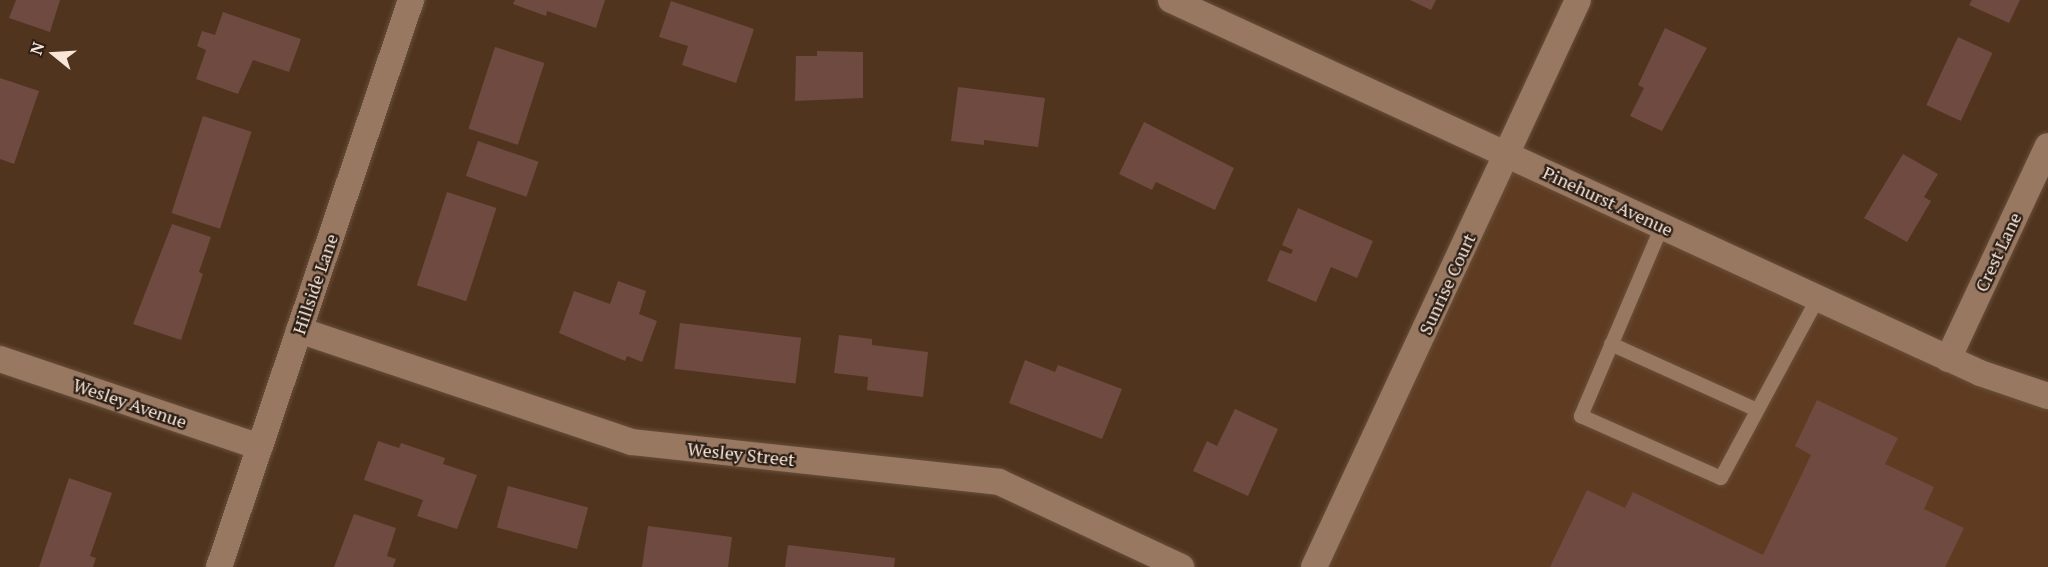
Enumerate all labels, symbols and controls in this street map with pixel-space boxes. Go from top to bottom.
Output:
north arrow [24,24,84,84]
text: N [25,39,49,58]
street label: Pinehurst Avenue [1539,161,1677,241]
street label: Crest Lane [1970,209,2026,295]
street label: Sunrise Court [1414,230,1480,338]
street label: Hillside Lane [288,231,342,337]
street label: Wesley Avenue [70,373,190,433]
street label: Wesley Street [686,438,796,470]

